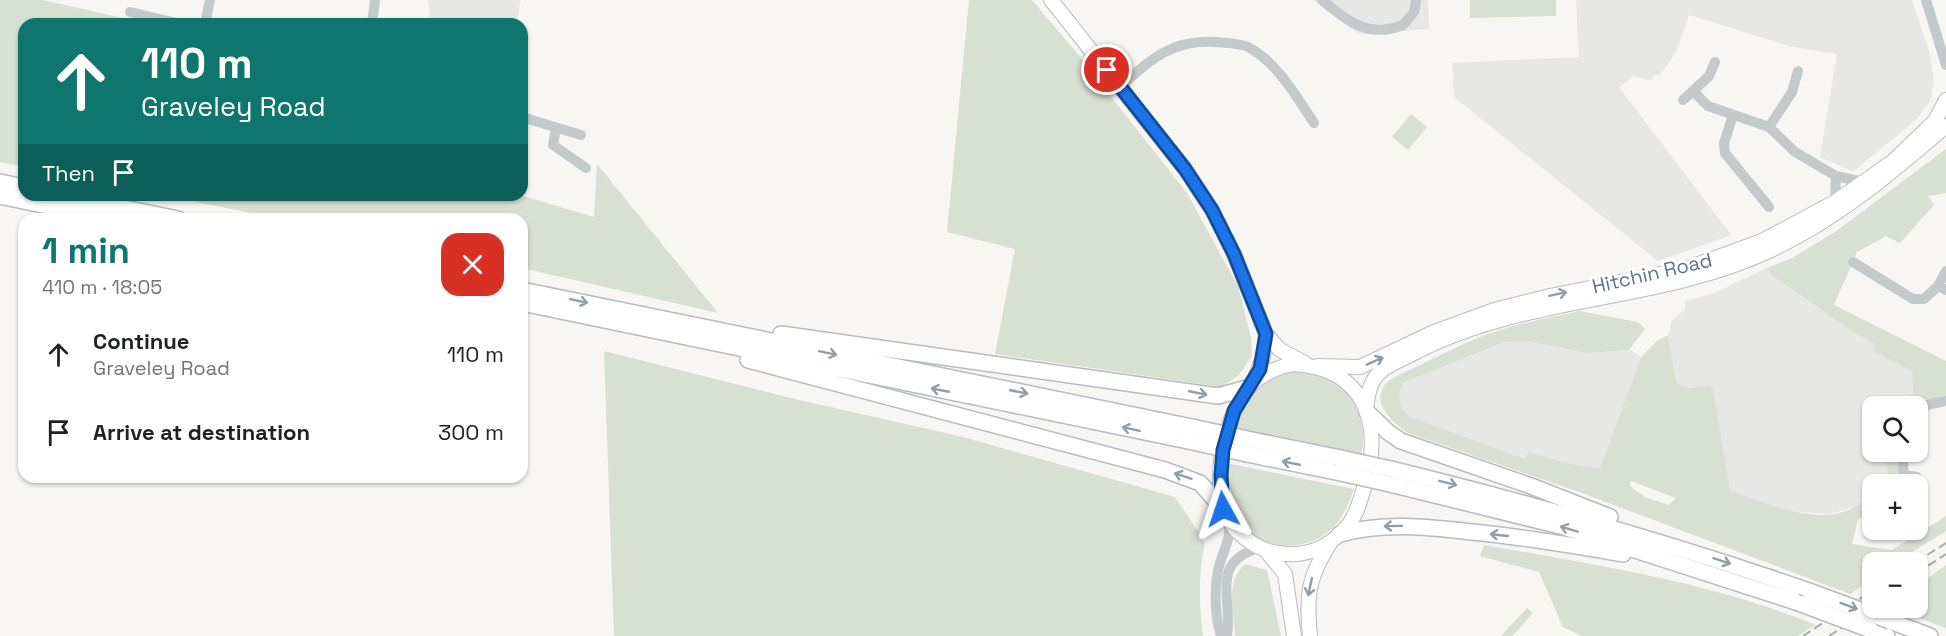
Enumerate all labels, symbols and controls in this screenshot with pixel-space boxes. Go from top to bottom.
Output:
text: 110 m [141,37,253,90]
icon: ahead [42,42,120,120]
pin [1081,44,1132,95]
icon: arrive [1090,53,1123,86]
text: Graveley Road [141,89,326,124]
icon: arrive [107,156,140,189]
text: Then [42,159,95,187]
text: 1 min [42,228,130,274]
button: close [441,233,504,296]
street label: Hitchin Road [1589,247,1715,299]
text: 410 m · 18:05 [42,274,162,300]
one-way arrow [1547,288,1567,299]
one-way arrow [569,296,589,307]
text: Continue [93,327,189,355]
icon: ahead [42,338,75,371]
text: 110 m [447,340,504,368]
one-way arrow [818,347,837,359]
one-way arrow [1365,354,1383,366]
text: Graveley Road [93,355,230,381]
one-way arrow [930,384,950,395]
one-way arrow [1009,387,1028,398]
one-way arrow [1188,388,1207,399]
map controls [1862,396,1928,618]
button: search [1862,396,1928,462]
icon: arrive [42,416,75,449]
text: Arrive at destination [93,418,310,446]
text: 300 m [438,418,504,446]
one-way arrow [1121,423,1141,434]
one-way arrow [1282,457,1301,468]
one-way arrow [1174,470,1193,481]
button: + [1862,474,1928,540]
position arrow [1191,477,1255,541]
one-way arrow [1438,478,1457,489]
one-way arrow [1384,520,1404,532]
one-way arrow [1560,523,1579,534]
one-way arrow [1489,529,1509,540]
button: − [1862,552,1928,618]
one-way arrow [1712,557,1731,568]
one-way arrow [1303,577,1315,596]
one-way arrow [1839,601,1858,612]

